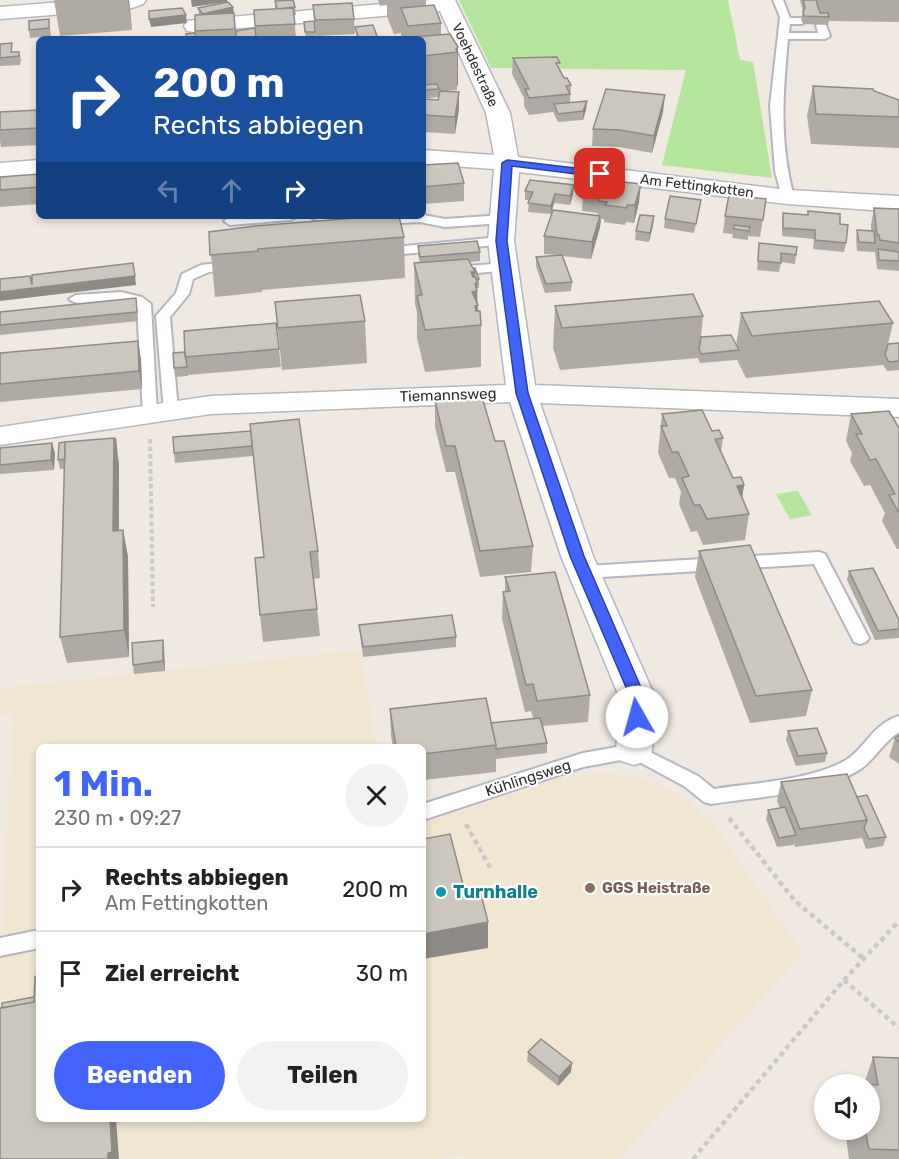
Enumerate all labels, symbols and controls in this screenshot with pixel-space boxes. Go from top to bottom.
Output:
street label: Voehdestraße [448,20,502,110]
text: 200 m [153,58,285,108]
icon: right [54,60,132,138]
text: Rechts abbiegen [153,109,364,141]
pin [574,148,625,199]
icon: arrive [583,157,616,190]
street label: Am Fettingkotten [639,171,755,201]
icon: left [152,174,185,207]
icon: ahead [215,174,248,207]
icon: right [278,174,311,207]
street label: Tiemannsweg [399,384,497,406]
position arrow [605,685,669,749]
street label: Kühlingsweg [483,756,573,800]
text: 1 Min. [54,762,153,805]
button: close [345,764,408,827]
text: 230 m · 09:27 [54,806,181,830]
text: Rechts abbiegen [105,864,289,891]
icon: right [54,873,87,906]
text: 200 m [342,876,408,903]
place label: GGS Heistraße [602,879,710,897]
place label: Turnhalle [453,881,538,903]
marker: GGS Heistraße [583,881,597,895]
marker: Turnhalle [434,885,448,899]
text: Am Fettingkotten [105,891,268,915]
icon: arrive [54,957,87,990]
text: Ziel erreicht [105,960,239,987]
text: 30 m [356,960,408,987]
button: Beenden [54,1041,225,1110]
button: Teilen [237,1041,408,1110]
map controls [814,1074,880,1140]
button: sound [814,1074,880,1140]

